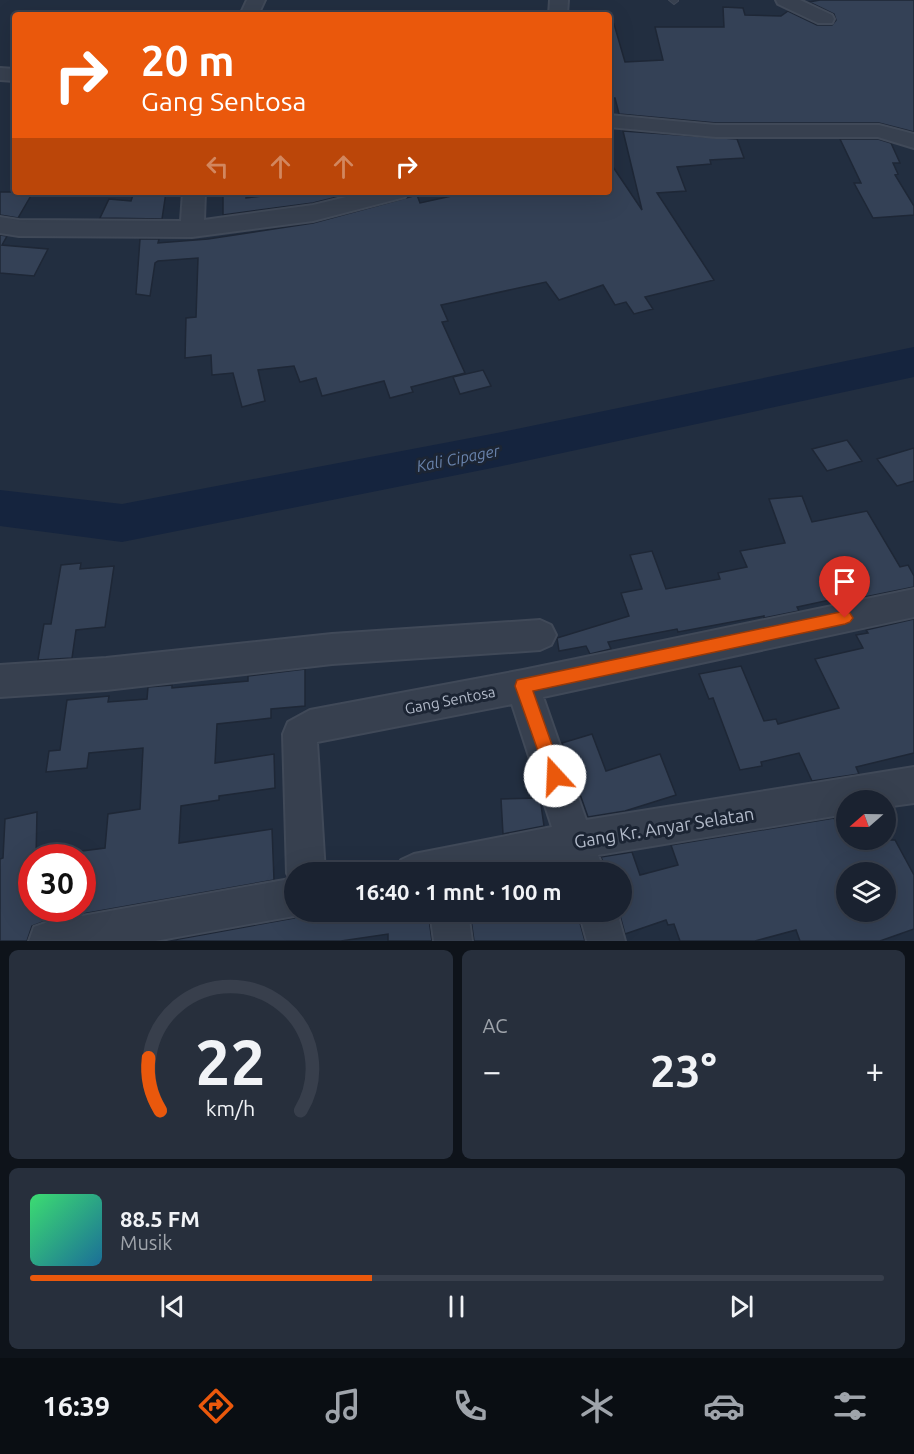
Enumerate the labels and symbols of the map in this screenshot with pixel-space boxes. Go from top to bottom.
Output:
water label: Kali Cipager [415,441,502,475]
pin [819,556,870,618]
street label: Gang Sentosa [403,683,497,717]
position arrow [523,744,587,808]
north arrow [836,790,896,850]
street label: Gang Kr. Anyar Selatan [573,803,755,851]
speed limit sign: 30 [18,844,96,922]

